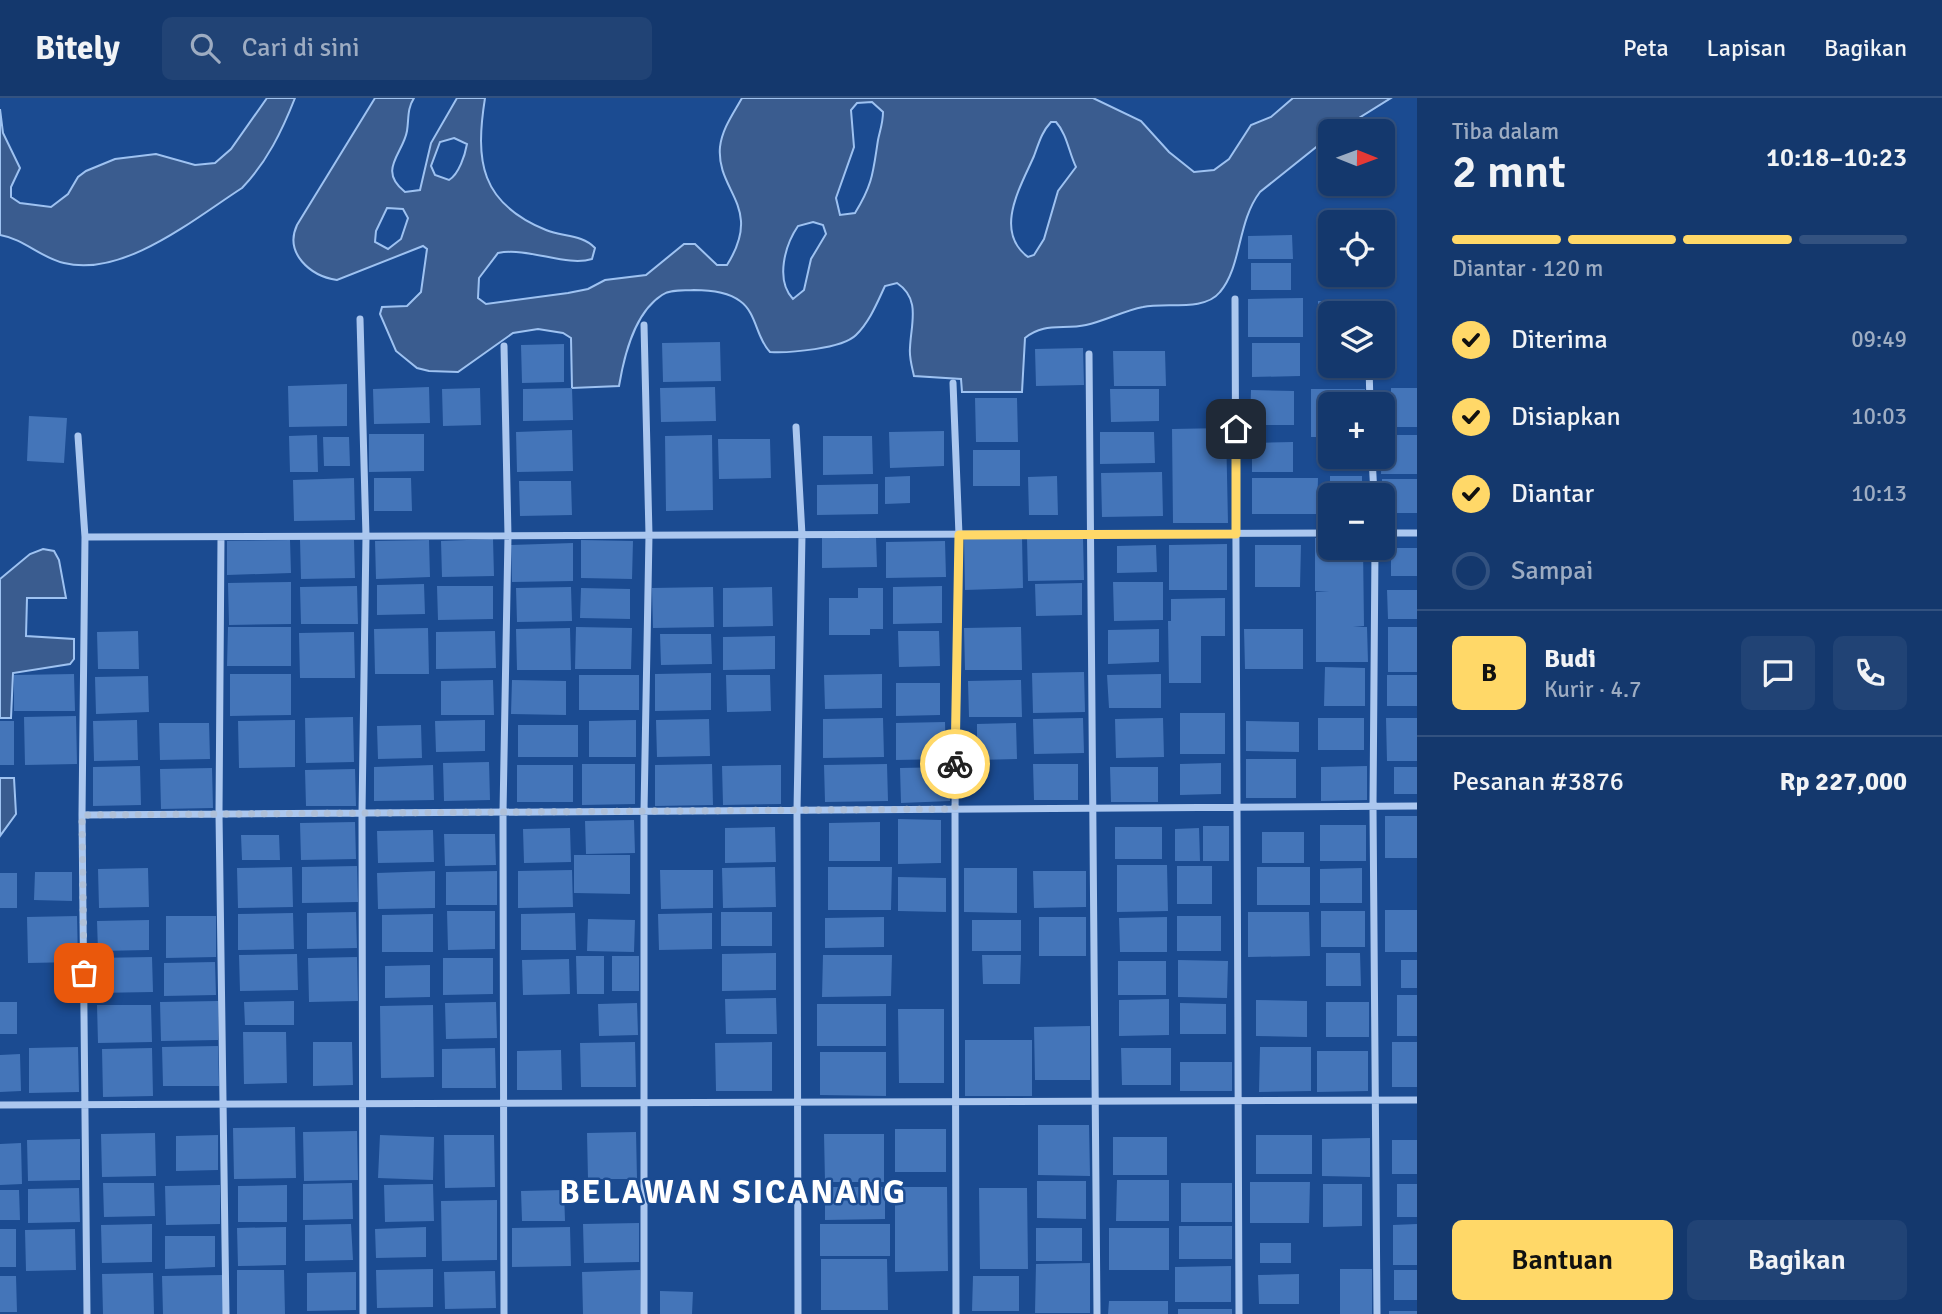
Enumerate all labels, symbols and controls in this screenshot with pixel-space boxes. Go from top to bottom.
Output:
search box [162,17,652,80]
text: Bitely [35,28,120,69]
icon: search [186,29,224,67]
text: Cari di sini [242,32,359,64]
text: Peta [1623,33,1669,63]
text: Lapisan [1707,33,1786,63]
text: Bagikan [1824,33,1907,63]
text: Tiba dalam [1452,117,1559,146]
north arrow [1318,119,1395,196]
map controls [1318,119,1395,560]
text: 10:18–10:23 [1766,142,1907,174]
text: 2 mnt [1452,144,1566,200]
button: locate [1318,210,1395,287]
text: Diantar · 120 m [1452,254,1603,283]
button: layers [1318,301,1395,378]
icon: check [1452,321,1490,359]
text: Diterima [1511,324,1608,356]
text: 09:49 [1851,325,1907,354]
button: + [1318,392,1395,469]
icon: check [1452,398,1490,436]
pin [1206,399,1266,459]
text: Disiapkan [1511,401,1621,433]
text: 10:03 [1851,402,1907,431]
icon: home [1217,410,1255,448]
icon: check [1452,475,1490,513]
text: Diantar [1511,478,1594,510]
text: 10:13 [1851,479,1907,508]
button: − [1318,483,1395,560]
text: Sampai [1511,555,1593,587]
button: chat [1741,636,1815,710]
button: phone [1833,636,1907,710]
text: Budi [1544,643,1596,675]
text: B [1481,657,1497,689]
text: Kurir · 4.7 [1544,675,1641,704]
courier [920,729,990,799]
icon: bike [936,745,974,783]
text: Pesanan #3876 [1452,766,1624,798]
text: Rp 227,000 [1779,766,1907,798]
pin [54,943,114,1003]
icon: bag [65,954,103,992]
district label: BELAWAN SICANANG [559,1172,907,1213]
button: Bantuan [1452,1220,1673,1300]
button: Bagikan [1687,1220,1907,1300]

